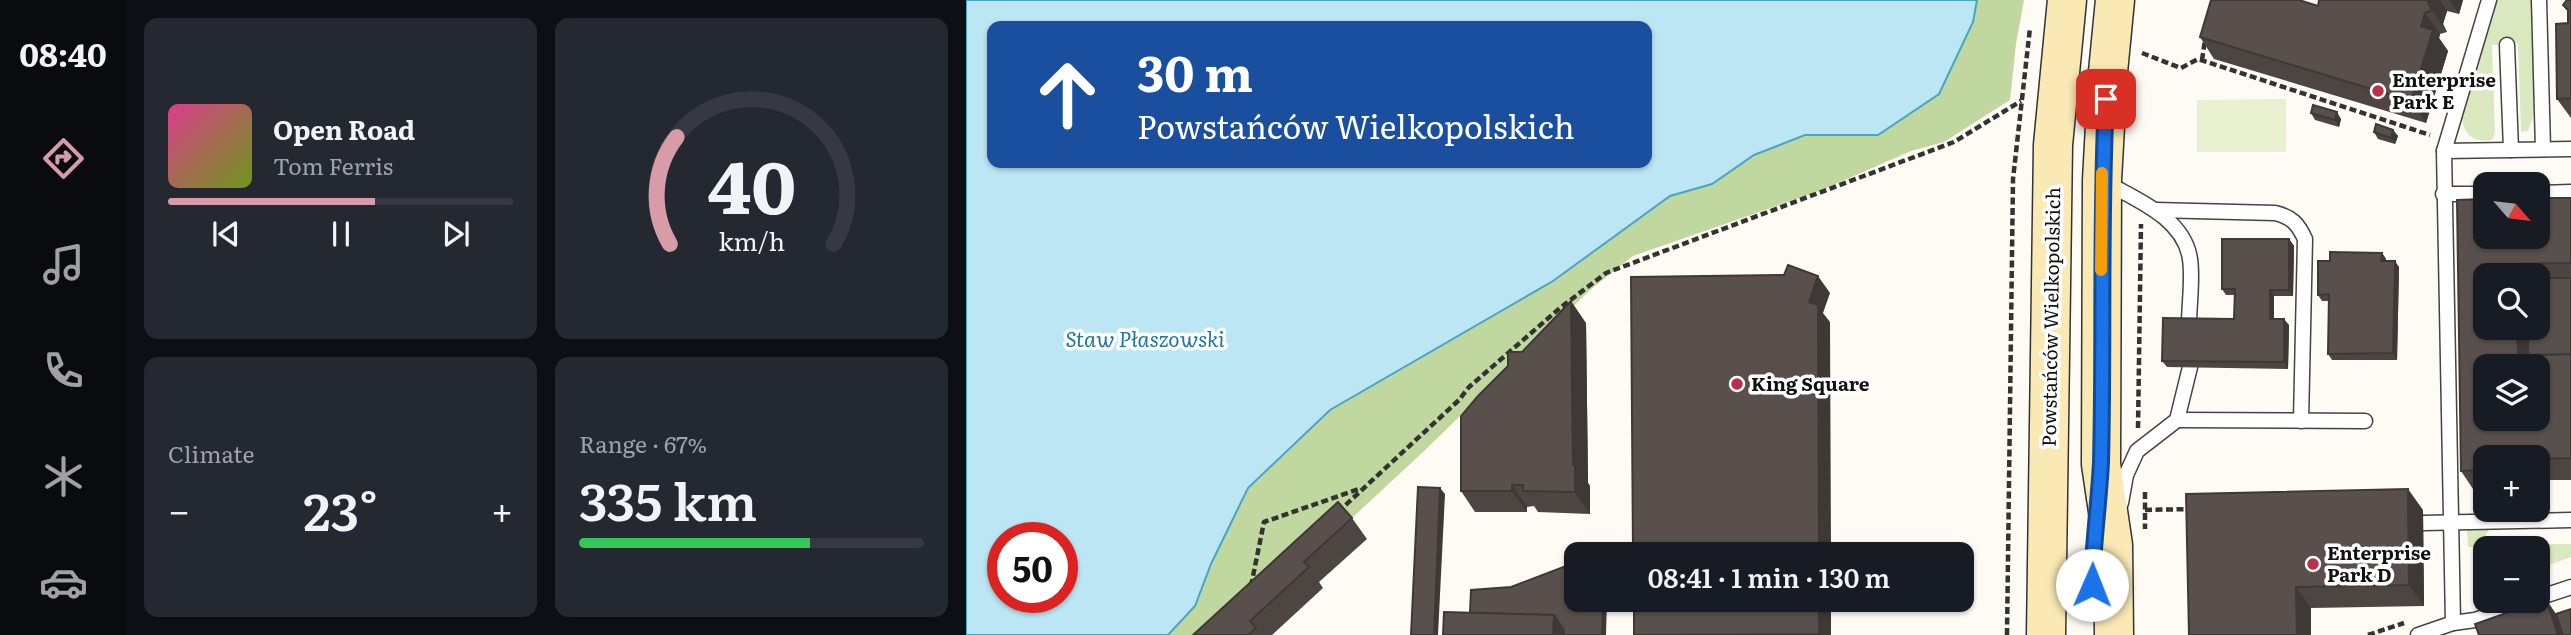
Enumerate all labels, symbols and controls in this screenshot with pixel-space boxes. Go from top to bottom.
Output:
text: 08:40 [19,29,107,77]
text: 30 m [1137,34,1253,107]
icon: ahead [1022,49,1113,140]
place label: Enterprise Park E [2392,65,2496,115]
pin [2076,69,2136,129]
icon: arrive [2087,80,2125,118]
marker: Enterprise Park E [2370,83,2386,99]
text: Powstańców Wielkopolskich [1137,101,1575,149]
text: Open Road [273,109,415,148]
text: 40 [707,129,796,237]
icon: directions [39,134,88,183]
text: Tom Ferris [273,148,393,182]
north arrow [2473,172,2550,248]
map controls [2473,172,2550,613]
street label: Powstańców Wielkopolskich [2034,187,2066,447]
icon: previous [207,215,245,253]
icon: pause [322,215,360,253]
icon: next [437,215,475,253]
text: km/h [718,222,785,259]
icon: music [39,240,88,289]
button: search [2473,263,2550,340]
water label: Staw Płaszowski [1065,322,1225,353]
icon: phone [39,346,88,395]
button: layers [2473,354,2550,431]
place label: King Square [1751,369,1870,397]
marker: King Square [1729,376,1745,392]
text: Range · 67% [579,426,707,460]
text: Climate [168,436,254,470]
button: + [2473,445,2550,522]
icon: climate [39,452,88,501]
text: 335 km [579,460,757,537]
text: 23° [303,470,378,547]
text: − [168,480,190,537]
text: + [491,480,513,537]
speed limit sign: 50 [987,522,1078,613]
button: − [2473,536,2550,613]
place label: Enterprise Park D [2327,538,2431,588]
position arrow [2055,548,2129,622]
marker: Enterprise Park D [2305,556,2321,572]
text: 08:41 · 1 min · 130 m [1648,557,1890,596]
icon: car [39,558,88,607]

